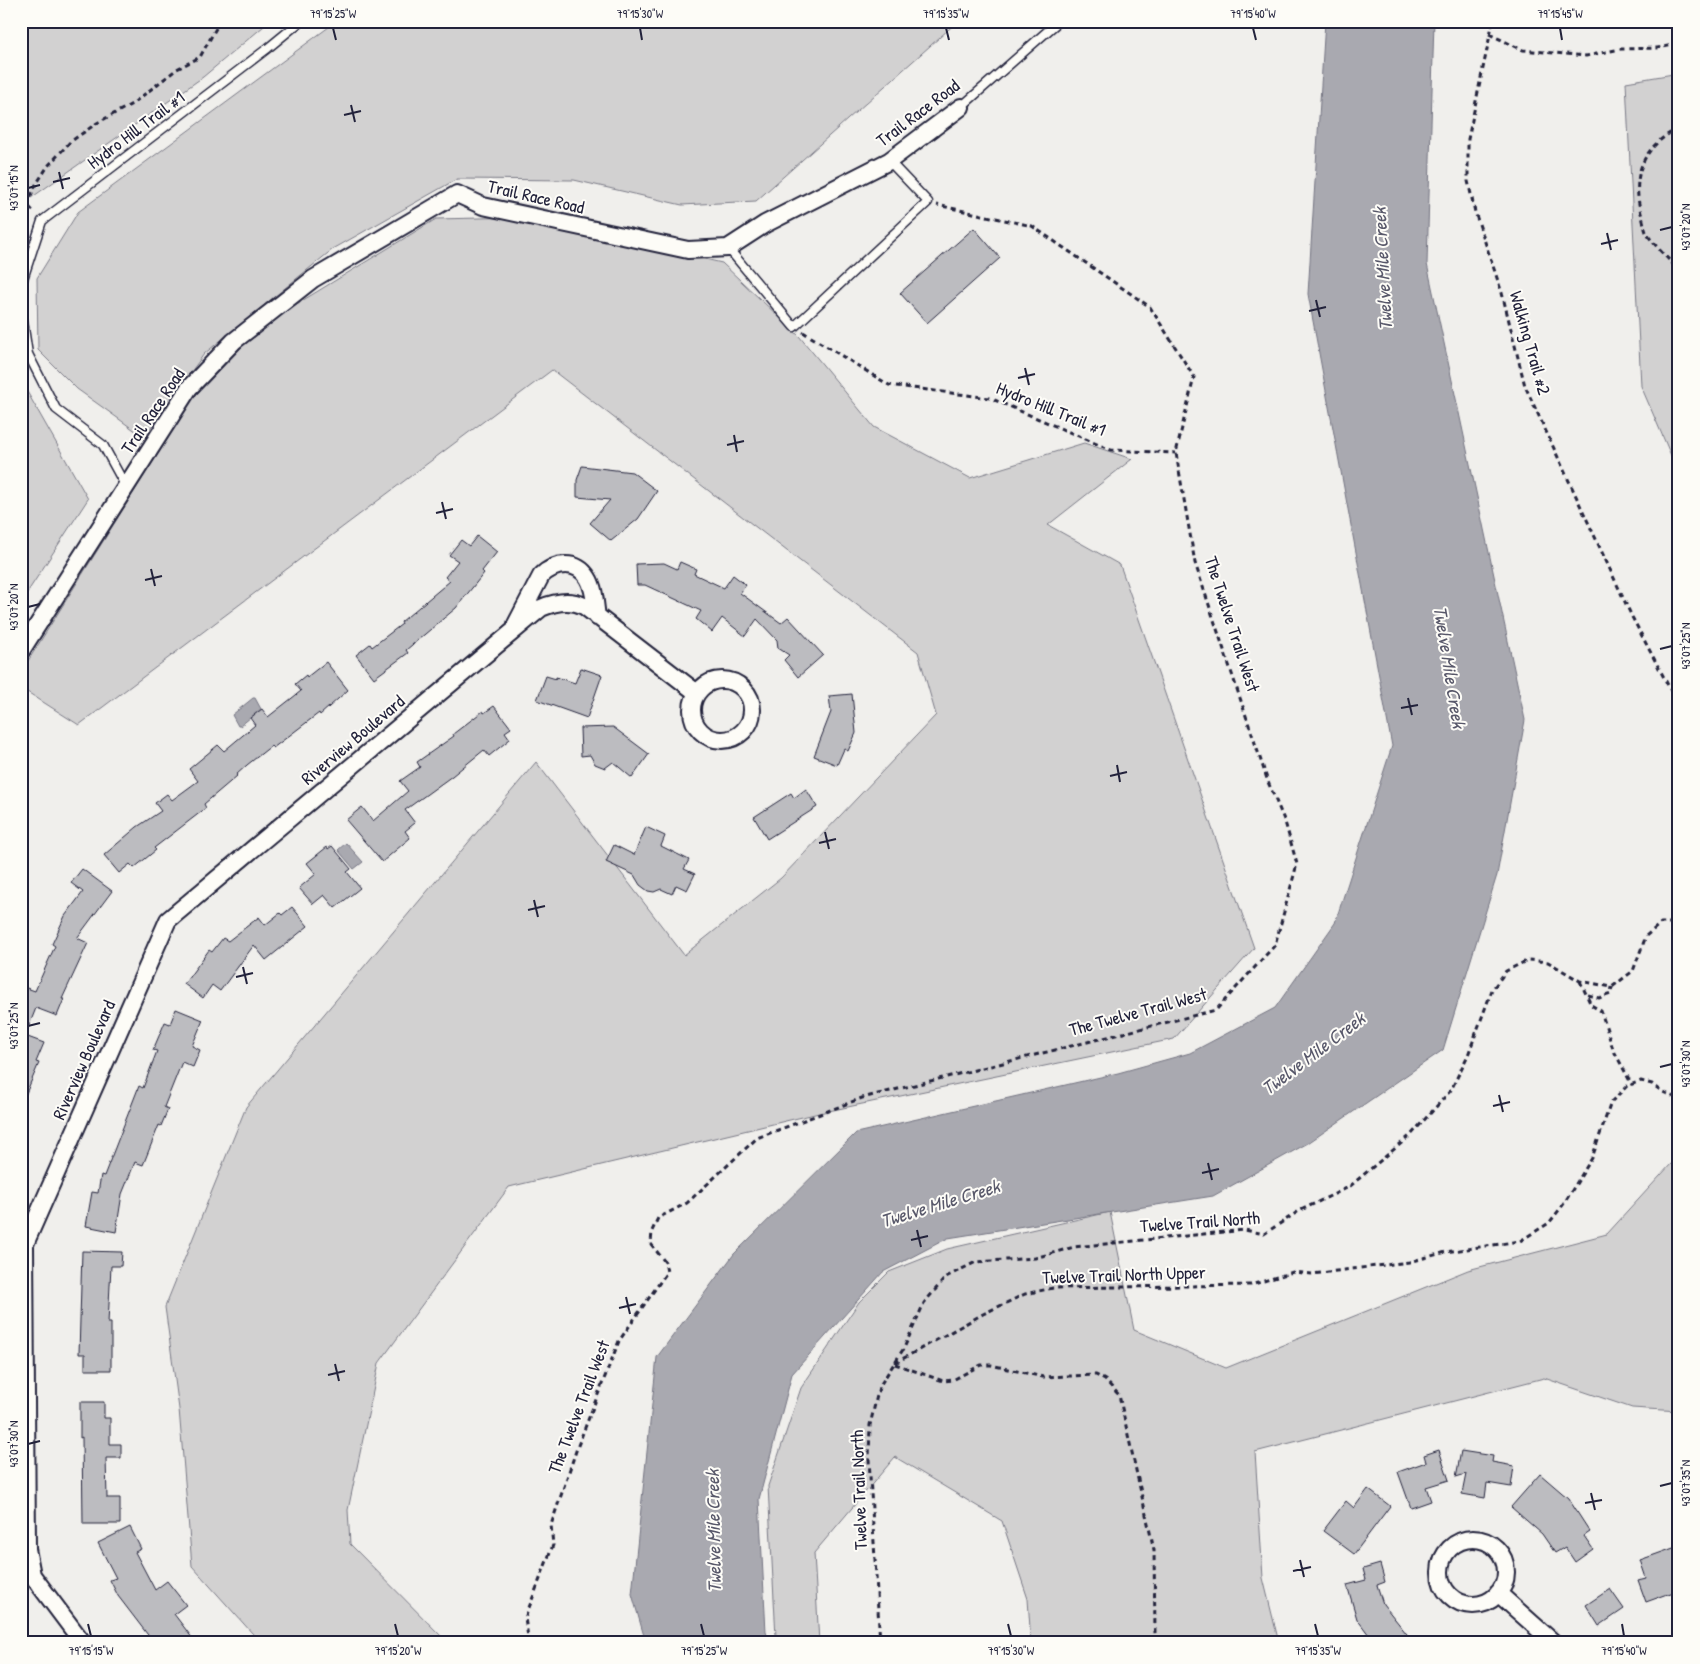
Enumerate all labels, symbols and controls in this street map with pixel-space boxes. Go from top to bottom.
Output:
text: 79°15'25"W [310,5,357,22]
text: 79°15'30"W [617,5,664,22]
text: 79°15'35"W [923,5,970,22]
text: 79°15'40"W [1230,5,1276,22]
text: 79°15'45"W [1537,5,1583,22]
street label: Trail Race Road [871,73,965,152]
street label: Hydro Hill Trail #1 [82,85,189,174]
text: 43°07'15"N [5,165,22,211]
street label: Trail Race Road [485,173,587,220]
text: 43°07'20"N [1677,204,1694,250]
water label: Twelve Mile Creek [1366,205,1398,331]
street label: Walking Trail #2 [1504,288,1557,398]
street label: Trail Race Road [115,363,190,458]
street label: Hydro Hill Trail #1 [993,375,1110,442]
street label: The Twelve Trail West [1199,553,1266,696]
text: 43°07'20"N [5,584,22,630]
water label: Twelve Mile Creek [1428,604,1473,732]
text: 43°07'25"N [1677,623,1694,669]
street label: Riverview Boulevard [296,689,410,790]
street label: The Twelve Trail West [1066,981,1210,1042]
street label: Riverview Boulevard [46,996,121,1123]
text: 43°07'25"N [5,1003,22,1049]
water label: Twelve Mile Creek [1256,1004,1372,1100]
text: 43°07'30"N [1677,1041,1694,1087]
water label: Twelve Mile Creek [877,1172,1005,1233]
street label: Twelve Trail North [1139,1205,1261,1238]
street label: Twelve Trail North Upper [1042,1259,1206,1290]
street label: The Twelve Trail West [542,1336,616,1477]
text: 43°07'30"N [5,1421,22,1467]
street label: Twelve Trail North [844,1429,873,1550]
text: 43°07'35"N [1677,1460,1694,1506]
water label: Twelve Mile Creek [699,1467,727,1593]
text: 79°15'15"W [69,1642,114,1659]
text: 79°15'20"W [375,1642,422,1659]
text: 79°15'25"W [681,1642,728,1659]
text: 79°15'30"W [988,1642,1035,1659]
text: 79°15'35"W [1295,1642,1342,1659]
text: 79°15'40"W [1601,1642,1647,1659]

